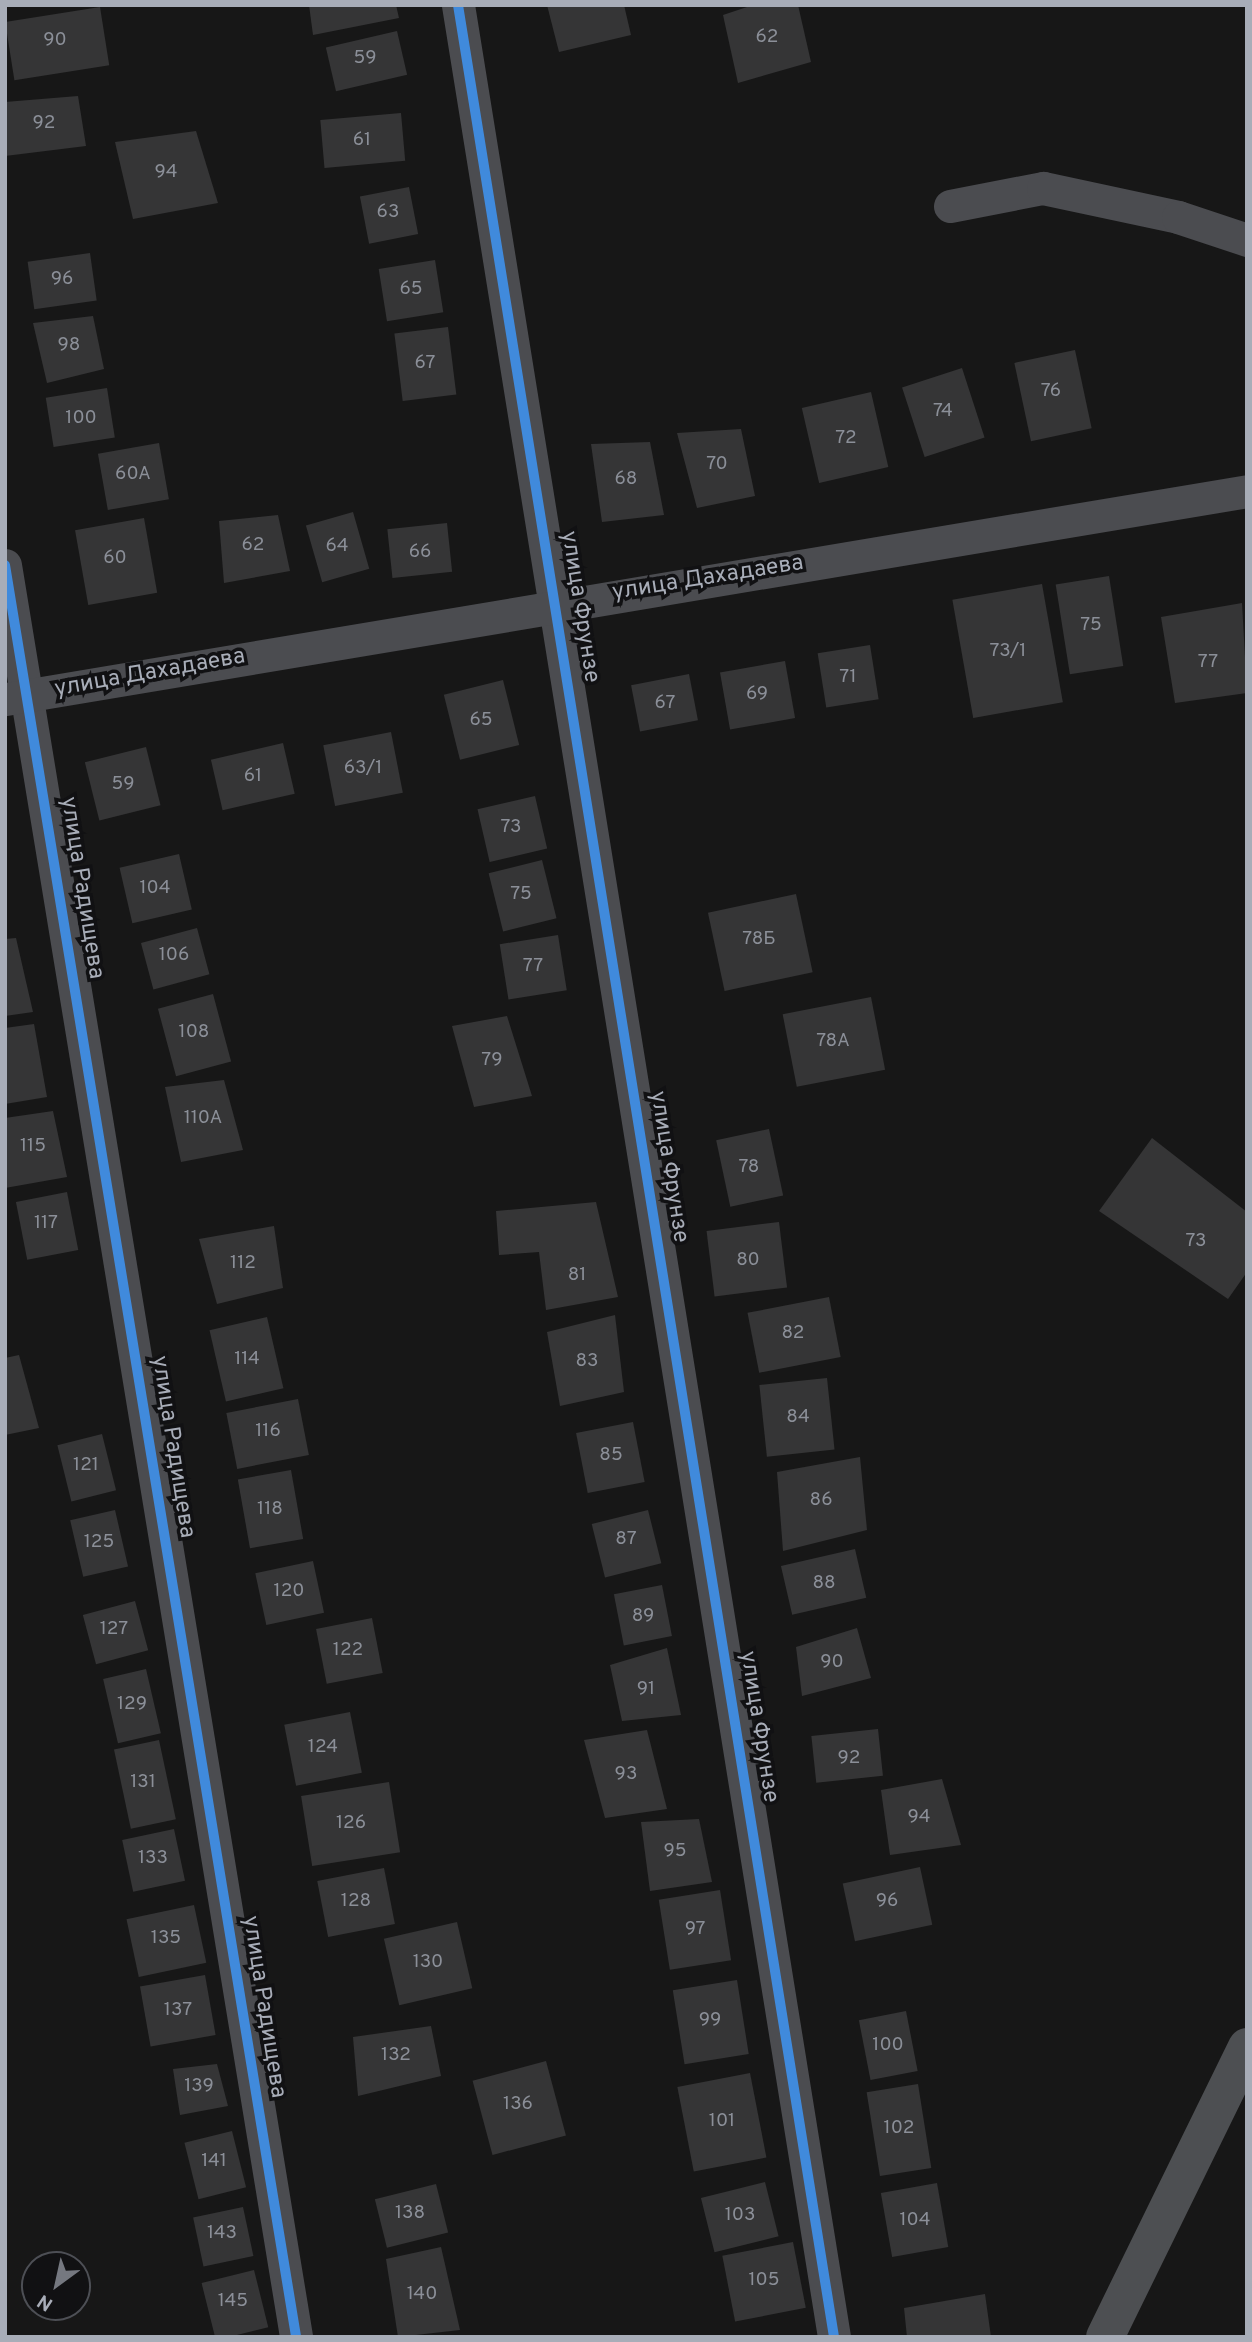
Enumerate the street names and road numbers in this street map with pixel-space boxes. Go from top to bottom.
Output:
street label: улица Фрунзе [553,529,605,685]
street label: улица Дахадаева [610,550,806,608]
street label: улица Дахадаева [52,644,248,704]
street label: улица Радищева [53,795,109,981]
street label: улица Фрунзе [642,1089,694,1245]
street label: улица Радищева [144,1354,200,1540]
street label: улица Фрунзе [732,1649,784,1805]
street label: улица Радищева [235,1914,291,2100]

